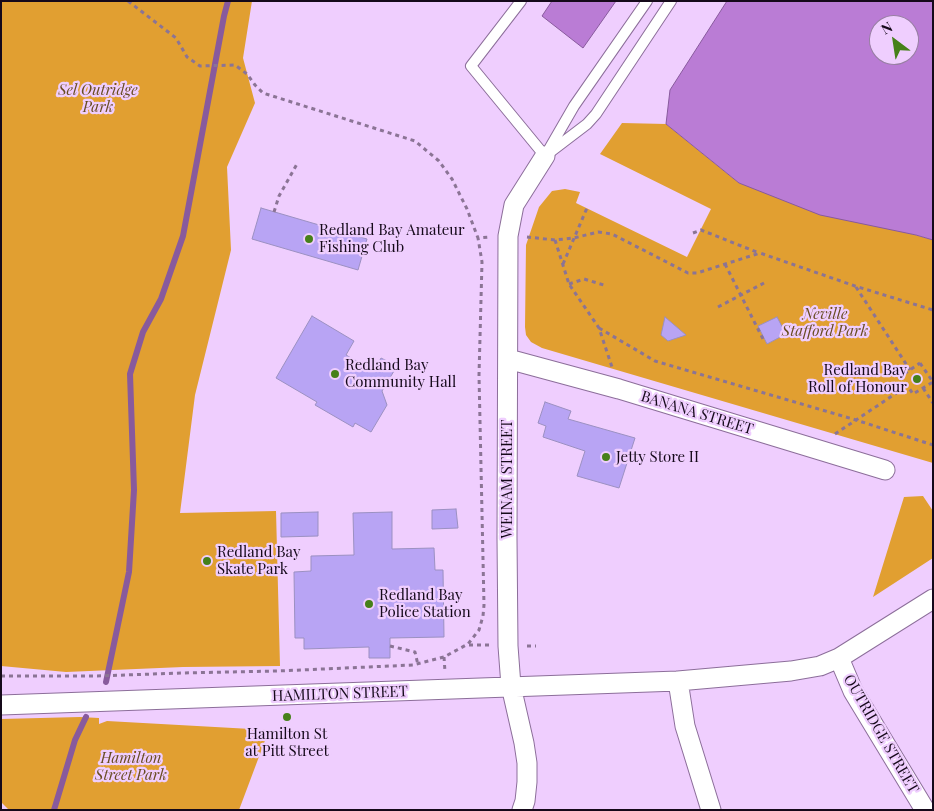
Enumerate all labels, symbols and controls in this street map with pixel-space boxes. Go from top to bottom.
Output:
north arrow [869,15,919,65]
text: N [877,17,896,38]
park label: Sel Outridge Park [58,81,138,116]
place label: Redland Bay Amateur Fishing Club [319,221,465,256]
marker: Redland Bay Amateur Fishing Club [303,233,315,245]
park label: Neville Stafford Park [782,305,868,340]
place label: Redland Bay Community Hall [345,356,456,391]
place label: Redland Bay Roll of Honour [808,361,907,396]
marker: Redland Bay Community Hall [329,368,341,380]
marker: Redland Bay Roll of Honour [911,373,923,385]
street label: BANANA STREET [639,387,755,439]
street label: WEINAM STREET [498,420,516,538]
place label: Jetty Store II [616,448,699,466]
marker: Jetty Store II [600,451,612,463]
place label: Redland Bay Skate Park [217,543,300,578]
marker: Redland Bay Skate Park [201,555,213,567]
place label: Redland Bay Police Station [379,586,471,621]
marker: Redland Bay Police Station [363,598,375,610]
street label: OUTRIDGE STREET [840,671,922,797]
street label: HAMILTON STREET [272,683,408,705]
marker: Hamilton St at Pitt Street [281,711,293,723]
place label: Hamilton St at Pitt Street [245,725,329,760]
park label: Hamilton Street Park [95,749,167,784]

